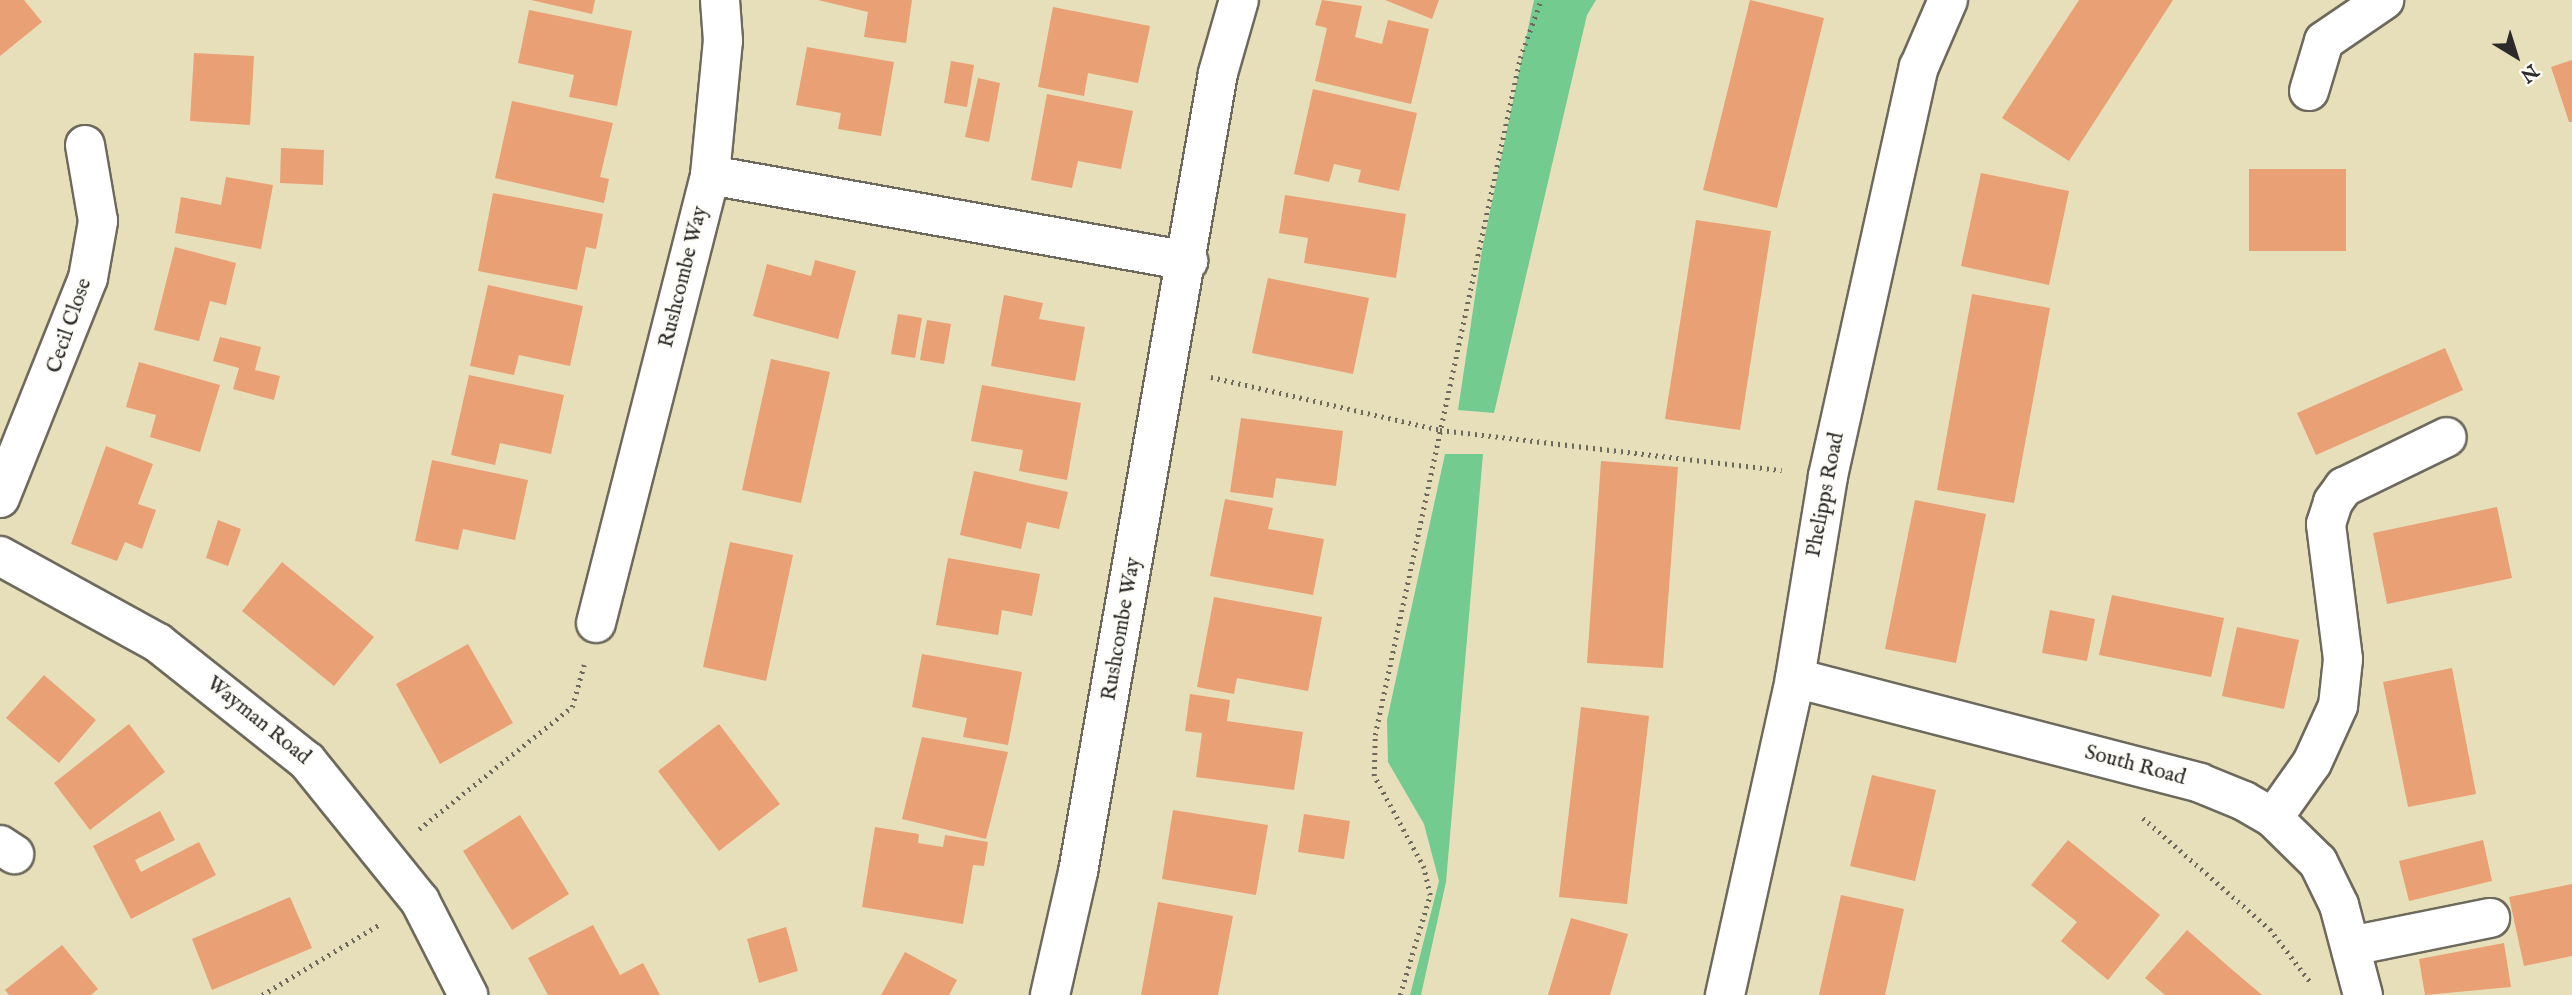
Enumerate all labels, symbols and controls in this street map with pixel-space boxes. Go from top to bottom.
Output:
north arrow [2481,21,2551,91]
text: N [2515,58,2543,87]
street label: Rushcombe Way [654,204,714,350]
street label: Cecil Close [42,275,98,377]
street label: Phelipps Road [1802,431,1850,559]
street label: Rushcombe Way [1097,555,1147,703]
street label: Wayman Road [201,671,315,771]
street label: South Road [2082,740,2188,792]

